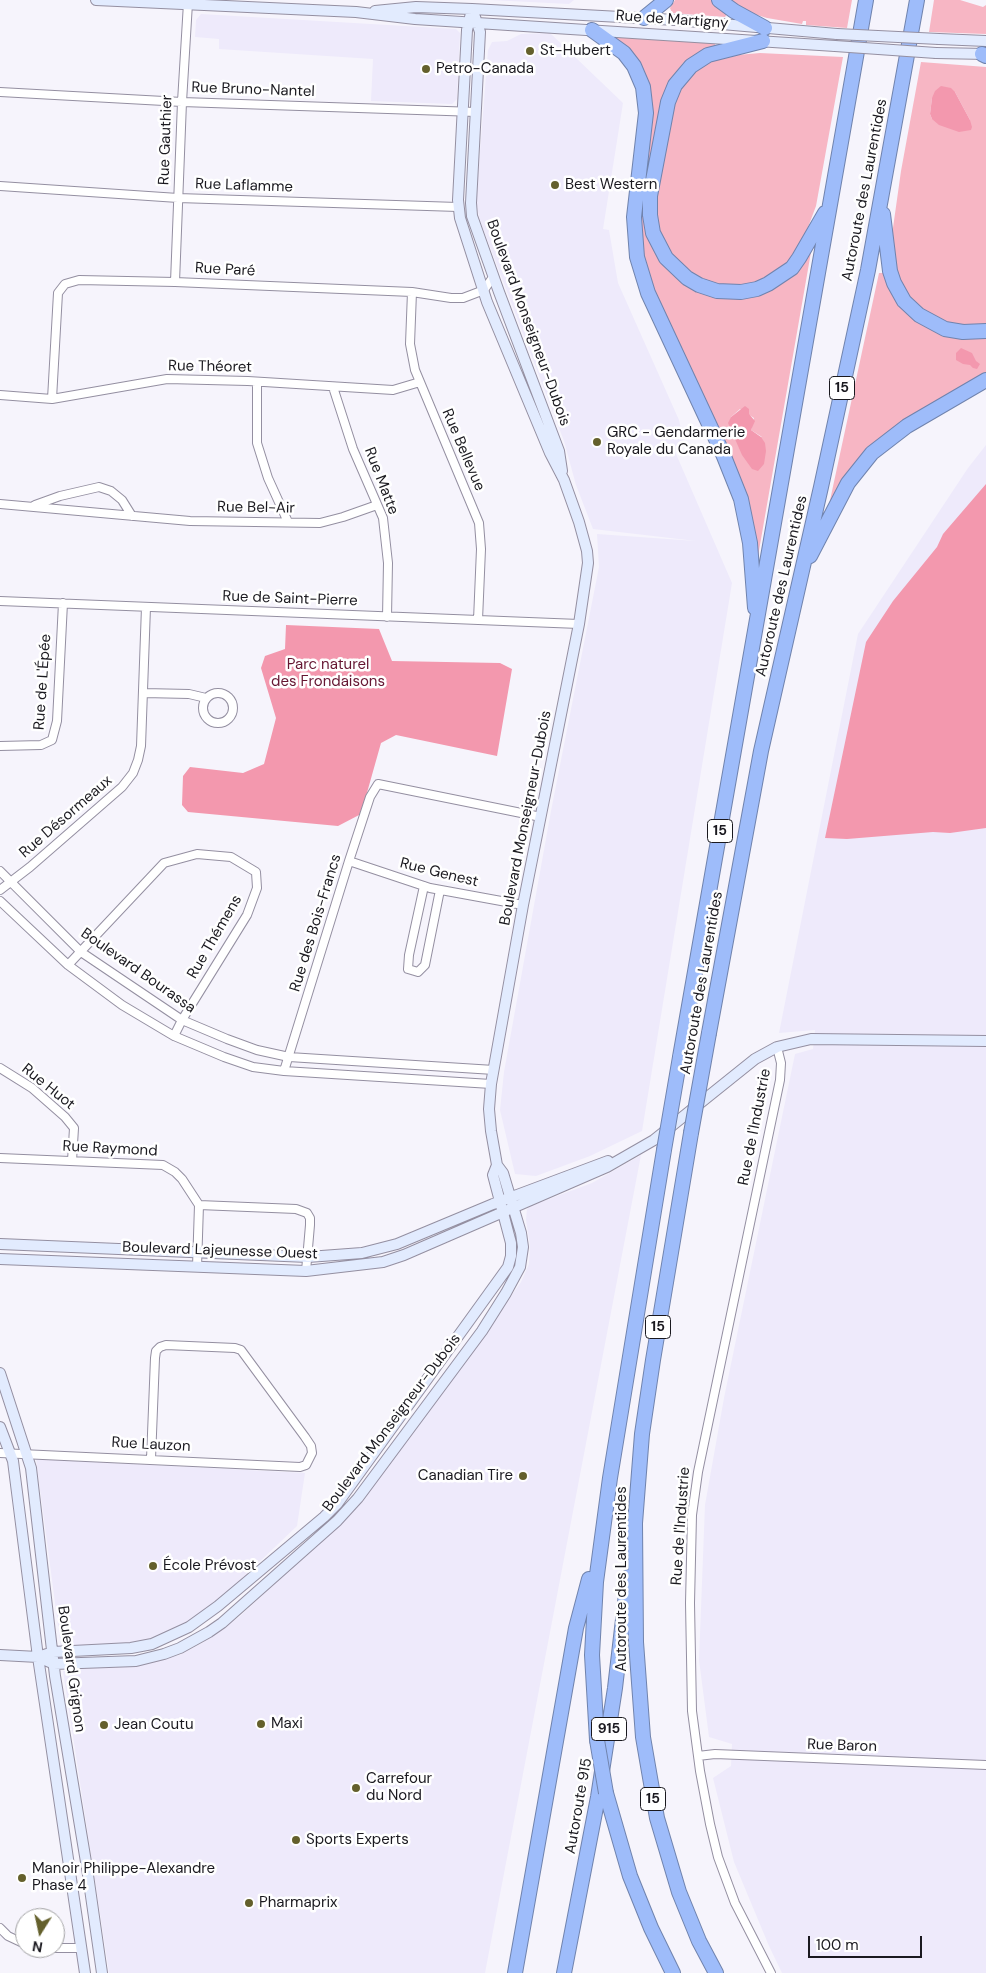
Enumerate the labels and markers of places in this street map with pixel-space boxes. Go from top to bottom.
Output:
place label: St-Hubert [540,42,611,60]
marker: St-Hubert [524,45,536,57]
place label: Petro-Canada [436,60,534,78]
marker: Petro-Canada [420,63,432,75]
place label: Best Western [565,176,657,194]
marker: Best Western [549,179,561,191]
place label: GRC - Gendarmerie Royale du Canada [607,424,745,459]
marker: GRC - Gendarmerie Royale du Canada [591,436,603,448]
place label: Canadian Tire [418,1467,513,1485]
marker: Canadian Tire [517,1470,529,1482]
place label: École Prévost [163,1557,256,1575]
marker: École Prévost [147,1560,159,1572]
place label: Maxi [271,1715,303,1733]
place label: Jean Coutu [114,1716,194,1734]
marker: Maxi [255,1718,267,1730]
marker: Jean Coutu [98,1719,110,1731]
place label: Carrefour du Nord [366,1770,432,1805]
marker: Carrefour du Nord [350,1782,362,1794]
place label: Sports Experts [306,1831,409,1849]
marker: Sports Experts [290,1834,302,1846]
place label: Manoir Philippe-Alexandre Phase 4 [32,1860,215,1895]
marker: Manoir Philippe-Alexandre Phase 4 [16,1872,28,1884]
place label: Pharmaprix [259,1894,338,1912]
marker: Pharmaprix [243,1897,255,1909]

